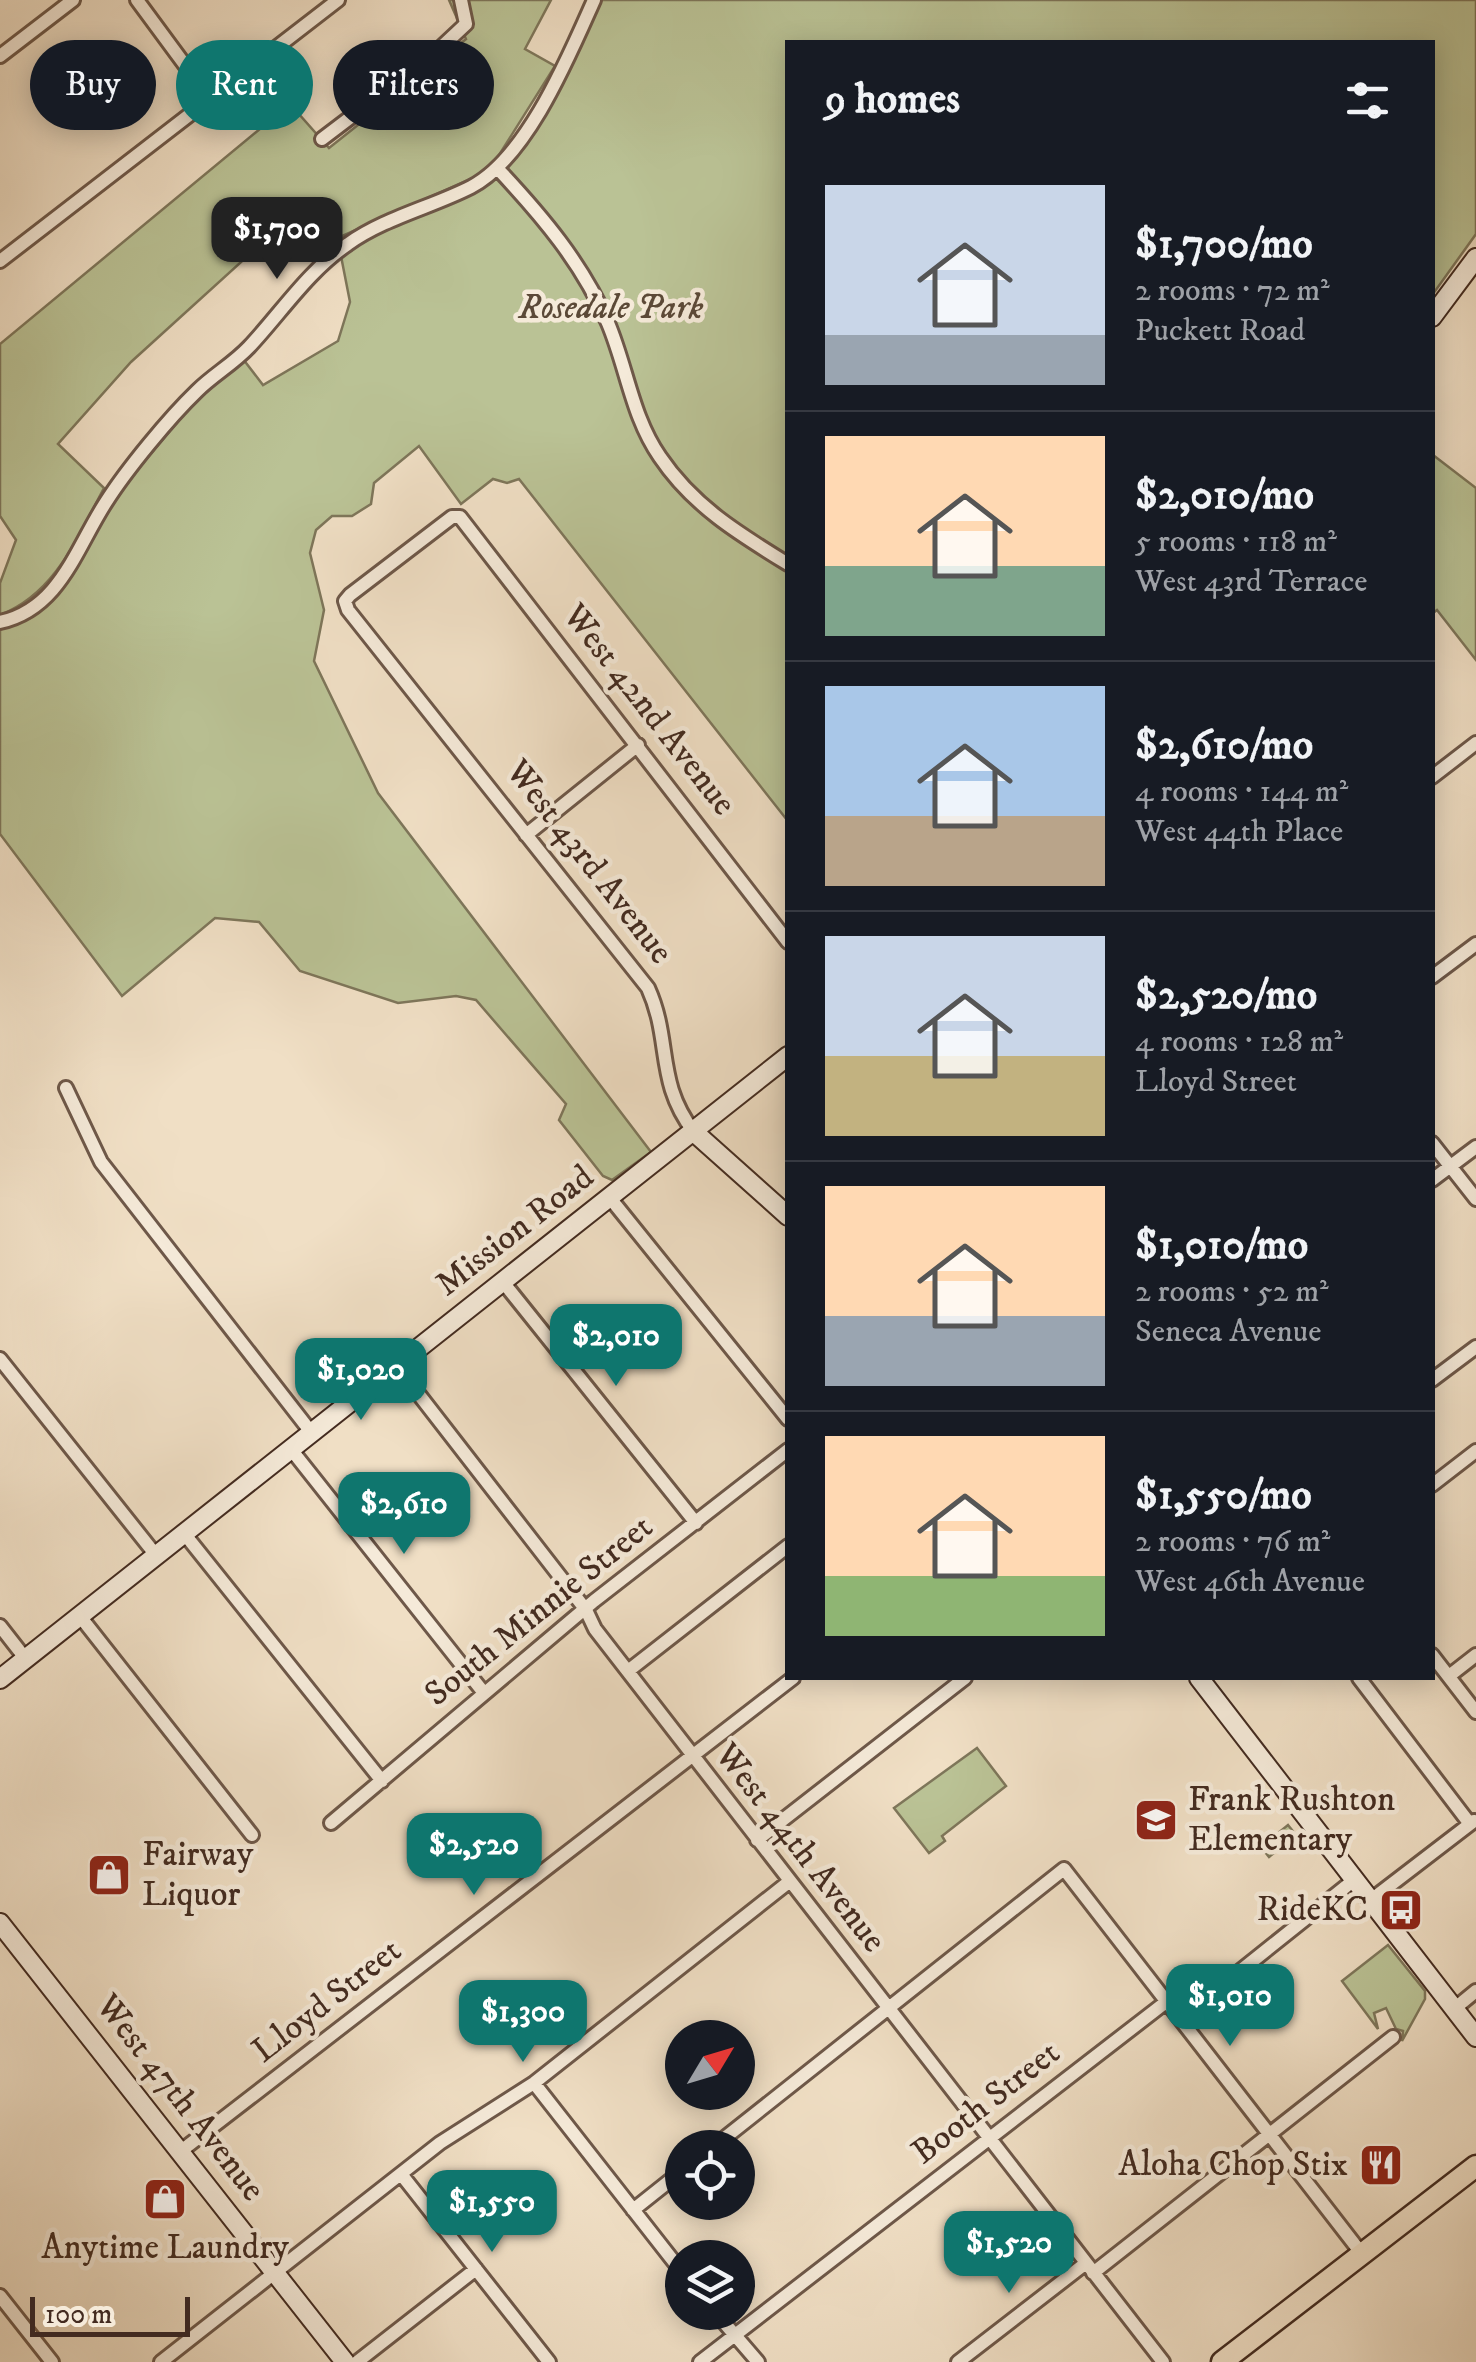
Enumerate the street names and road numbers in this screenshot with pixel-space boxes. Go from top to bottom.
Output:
street label: West 42nd Avenue [552,595,745,825]
street label: West 43rd Avenue [495,750,682,973]
street label: Mission Road [427,1155,603,1306]
street label: South Minnie Street [416,1506,662,1716]
street label: West 44th Avenue [704,1734,895,1961]
street label: Lloyd Street [244,1929,410,2073]
street label: West 47th Avenue [85,1985,275,2210]
street label: Booth Street [903,2031,1069,2175]

